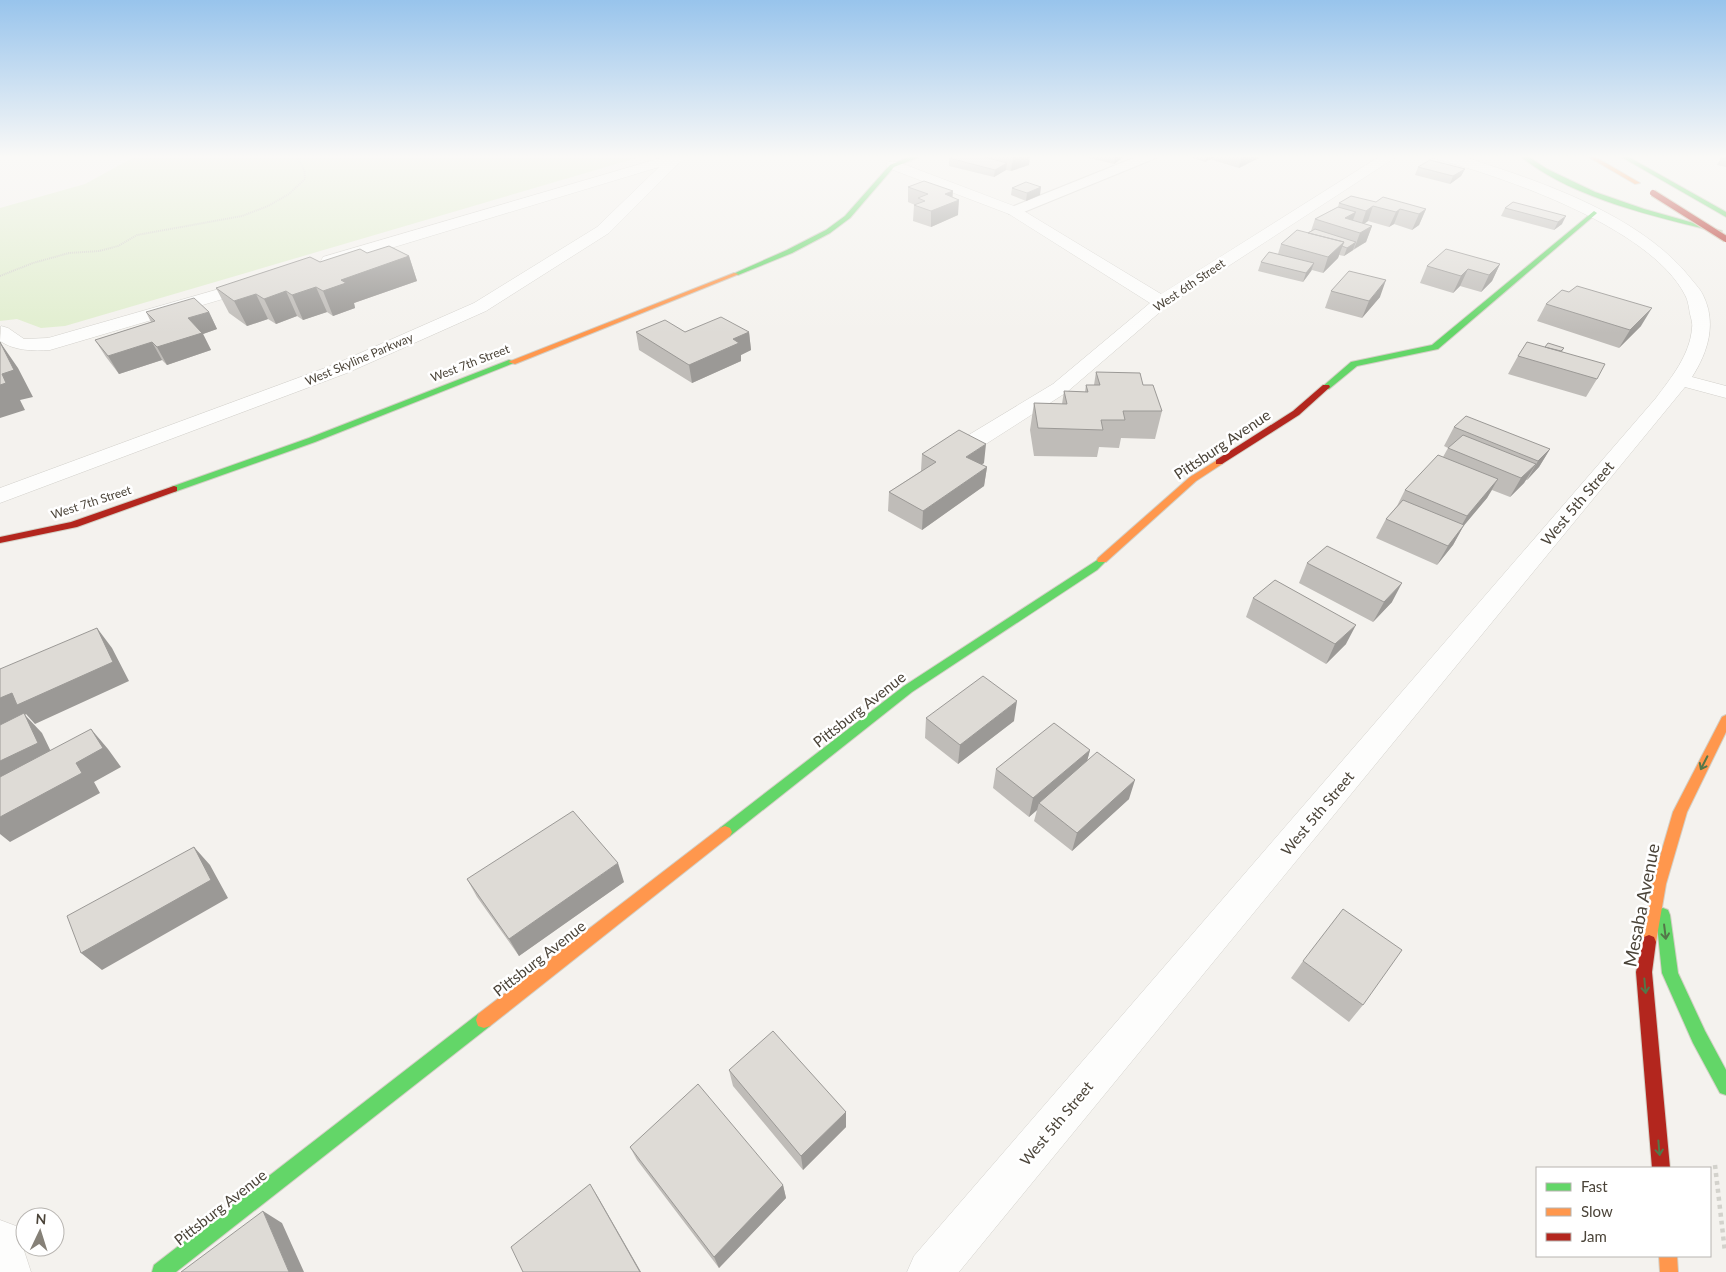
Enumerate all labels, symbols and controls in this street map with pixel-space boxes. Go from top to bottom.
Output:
street label: West 6th Street [1150,255,1228,315]
street label: West Skyline Parkway [303,329,416,389]
street label: West 7th Street [428,341,512,385]
street label: Pittsburg Avenue [1170,405,1274,483]
street label: West 5th Street [1537,457,1618,549]
street label: West 7th Street [49,482,134,522]
street label: Pittsburg Avenue [809,667,909,751]
one-way arrow [1699,756,1709,771]
street label: West 5th Street [1277,767,1358,859]
street label: Mesaba Avenue [1618,841,1664,969]
street label: Pittsburg Avenue [489,916,589,1000]
one-way arrow [1660,924,1670,940]
one-way arrow [1641,978,1650,994]
street label: West 5th Street [1016,1077,1097,1169]
one-way arrow [1654,1140,1664,1156]
street label: Pittsburg Avenue [170,1165,270,1249]
legend [1536,1167,1711,1257]
text: Fast [1581,1177,1608,1195]
text: Slow [1581,1202,1613,1220]
north arrow [15,1207,65,1257]
text: N [35,1210,47,1227]
text: Jam [1581,1227,1607,1245]

